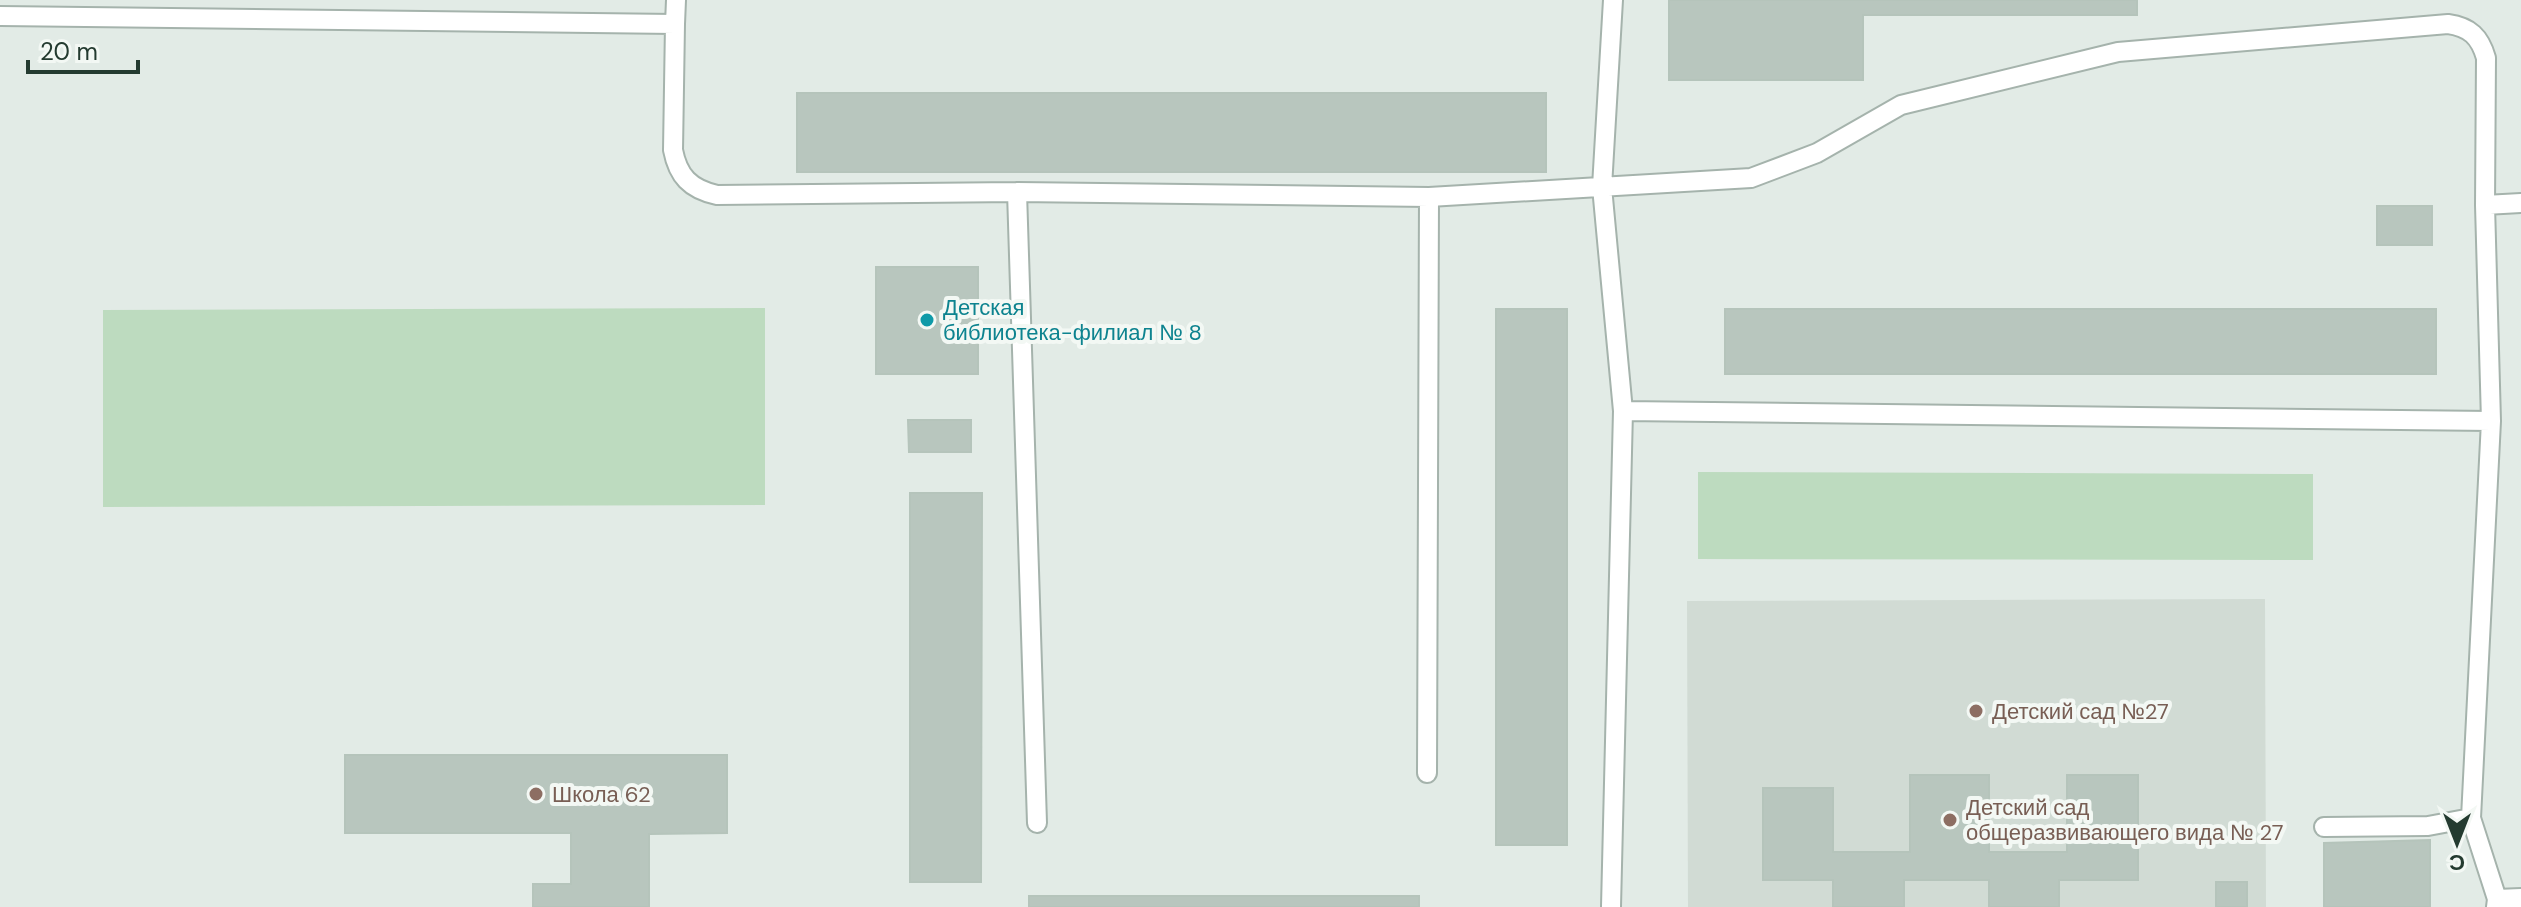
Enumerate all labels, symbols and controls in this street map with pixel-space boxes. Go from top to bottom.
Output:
scale bar [28,24,138,74]
text: 20 m [40,36,98,67]
place label: Детская библиотека-филиал № 8 [943,293,1202,347]
marker: Детская библиотека-филиал № 8 [918,311,936,329]
place label: Детский сад №27 [1992,697,2169,726]
marker: Детский сад №27 [1967,702,1985,720]
place label: Школа 62 [552,780,651,809]
marker: Школа 62 [527,785,545,803]
place label: Детский сад общеразвивающего вида № 27 [1966,793,2284,847]
north arrow [2417,803,2497,883]
marker: Детский сад общеразвивающего вида № 27 [1941,811,1959,829]
text: С [2449,848,2465,877]

